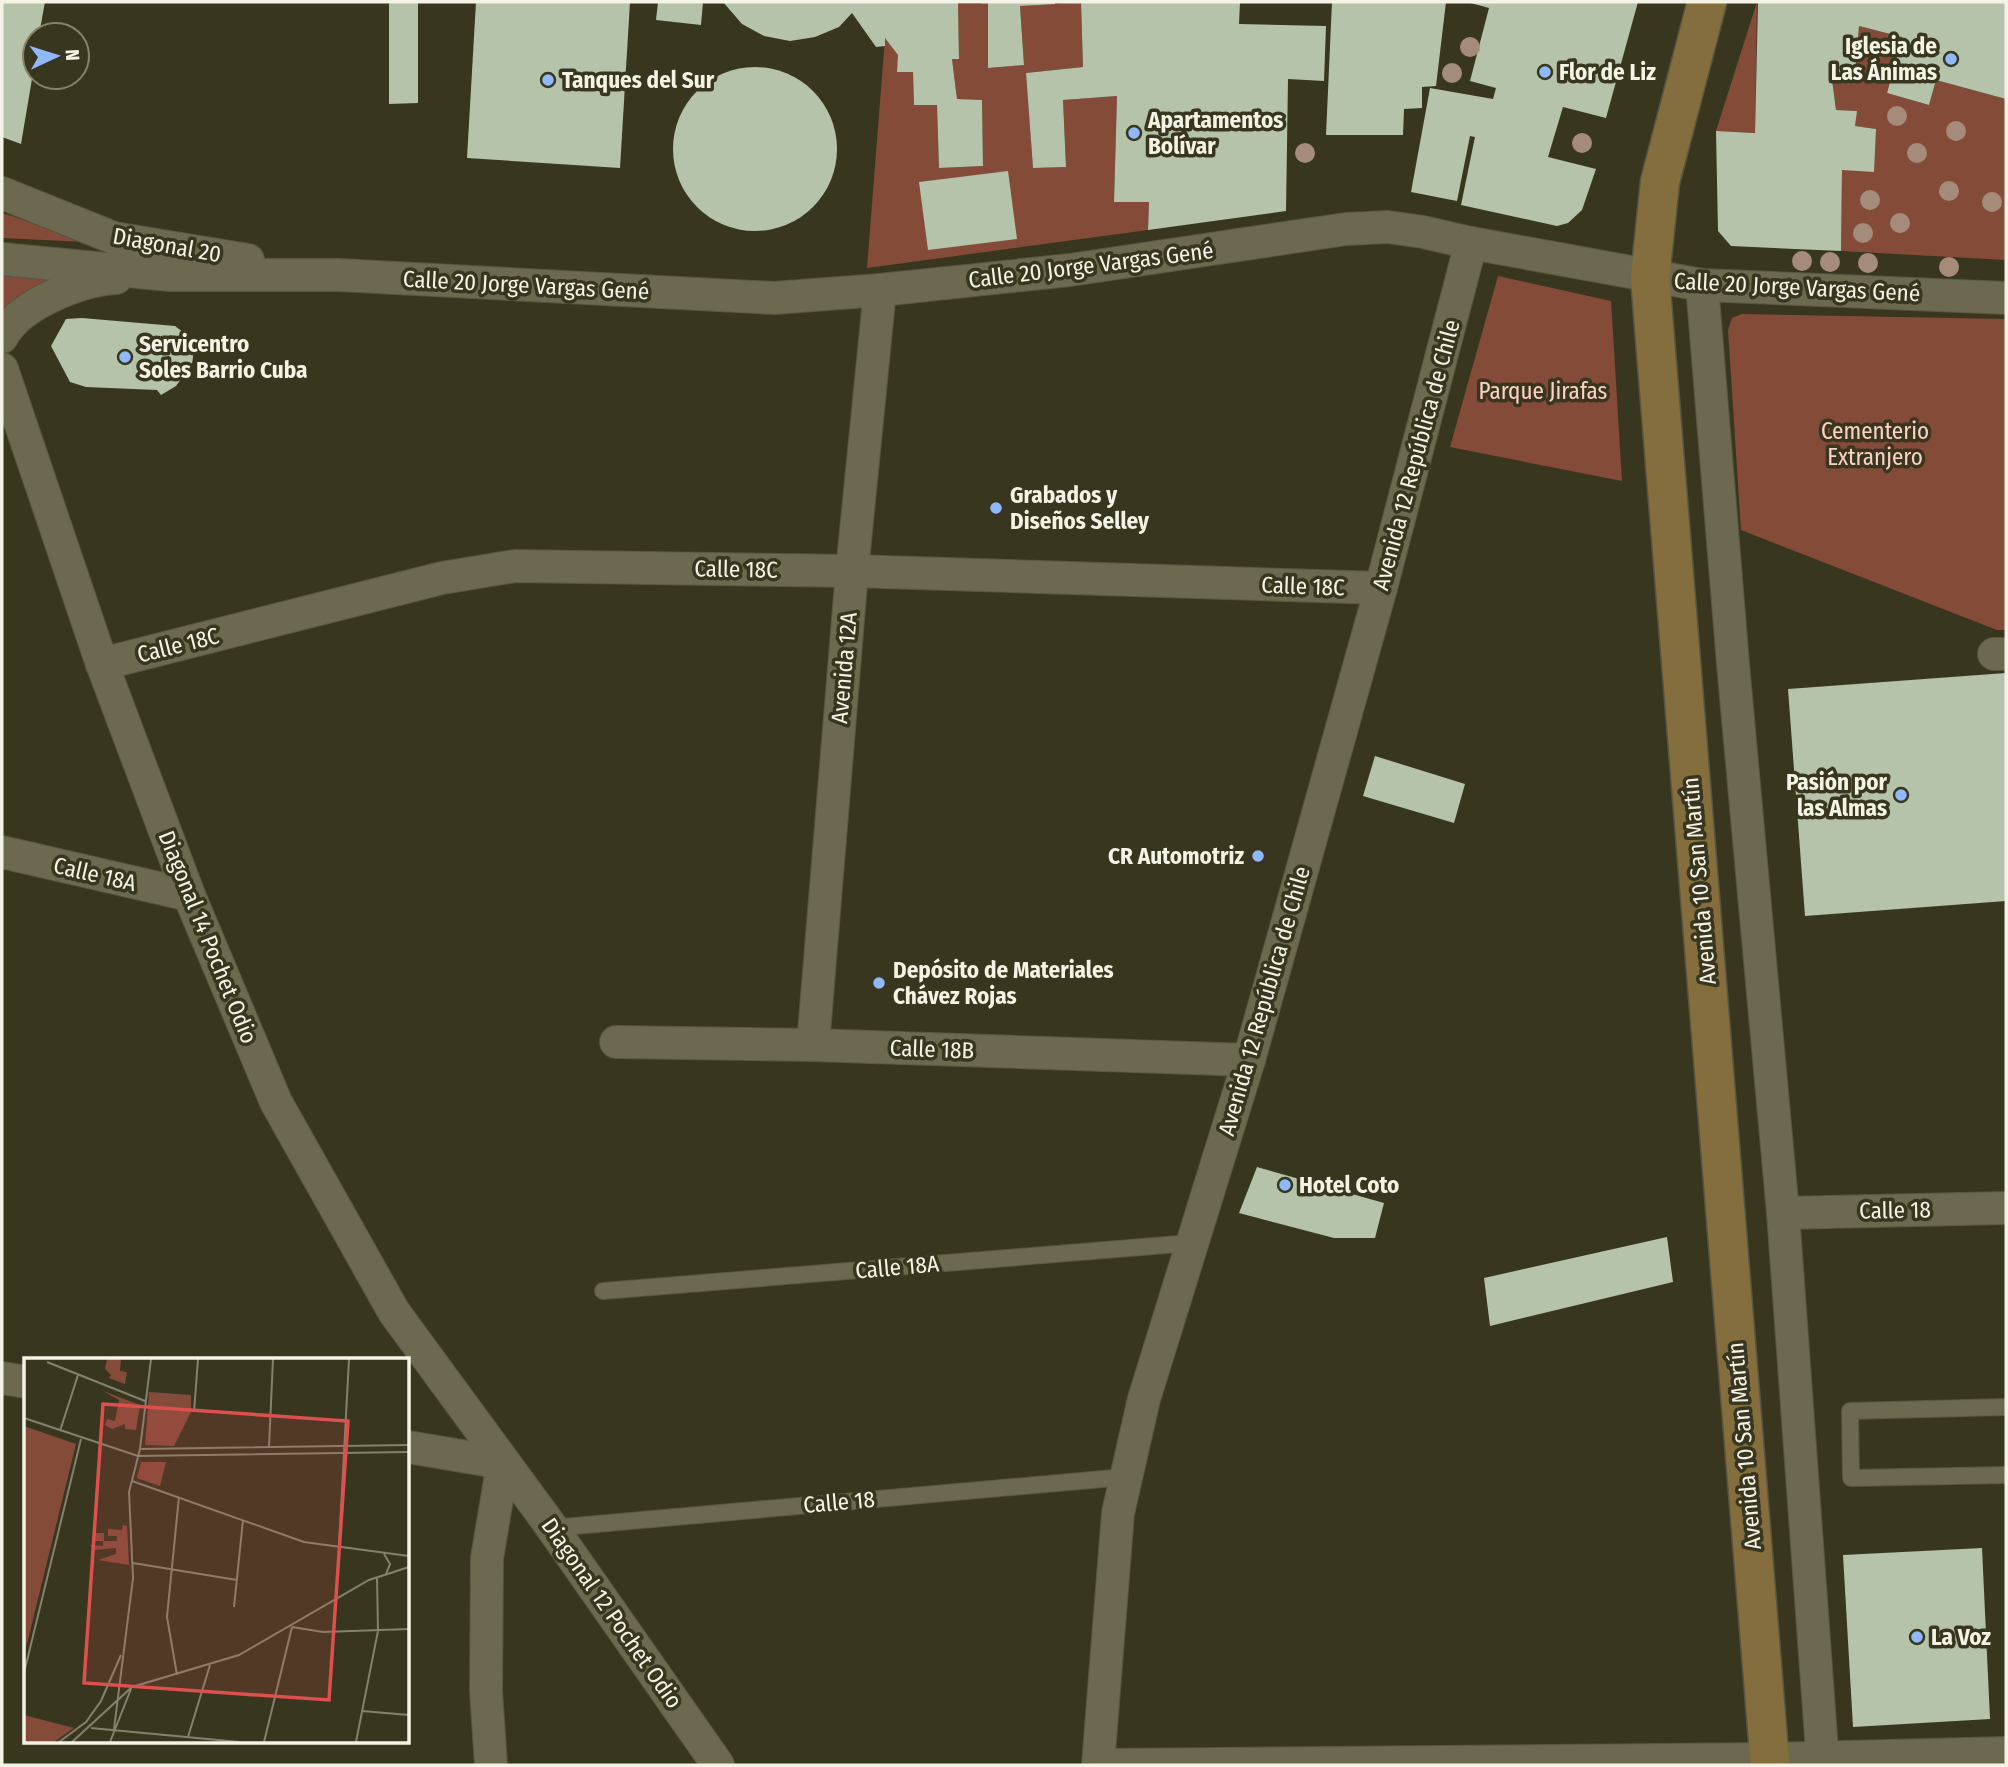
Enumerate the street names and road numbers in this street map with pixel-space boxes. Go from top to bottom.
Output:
street label: Diagonal 20 [111,222,223,268]
street label: Calle 20 Jorge Vargas Gené [967,236,1215,294]
street label: Calle 20 Jorge Vargas Gené [402,265,650,305]
street label: Calle 20 Jorge Vargas Gené [1673,267,1921,307]
street label: Avenida 12 República de Chile [1366,317,1466,593]
street label: Calle 18C [694,554,778,584]
street label: Calle 18C [1261,571,1345,601]
street label: Avenida 12A [825,611,863,725]
street label: Calle 18C [134,621,222,669]
street label: Avenida 10 San Martín [1676,776,1722,986]
street label: Diagonal 14 Pochet Odio [152,826,264,1048]
street label: Calle 18A [51,851,139,897]
street label: Avenida 12 República de Chile [1212,863,1316,1139]
street label: Calle 18B [889,1034,975,1064]
street label: Calle 18 [1859,1195,1931,1225]
street label: Calle 18A [854,1249,940,1285]
street label: Avenida 10 San Martín [1721,1341,1767,1551]
street label: Calle 18 [802,1485,876,1519]
street label: Diagonal 12 Pochet Odio [536,1512,688,1714]

